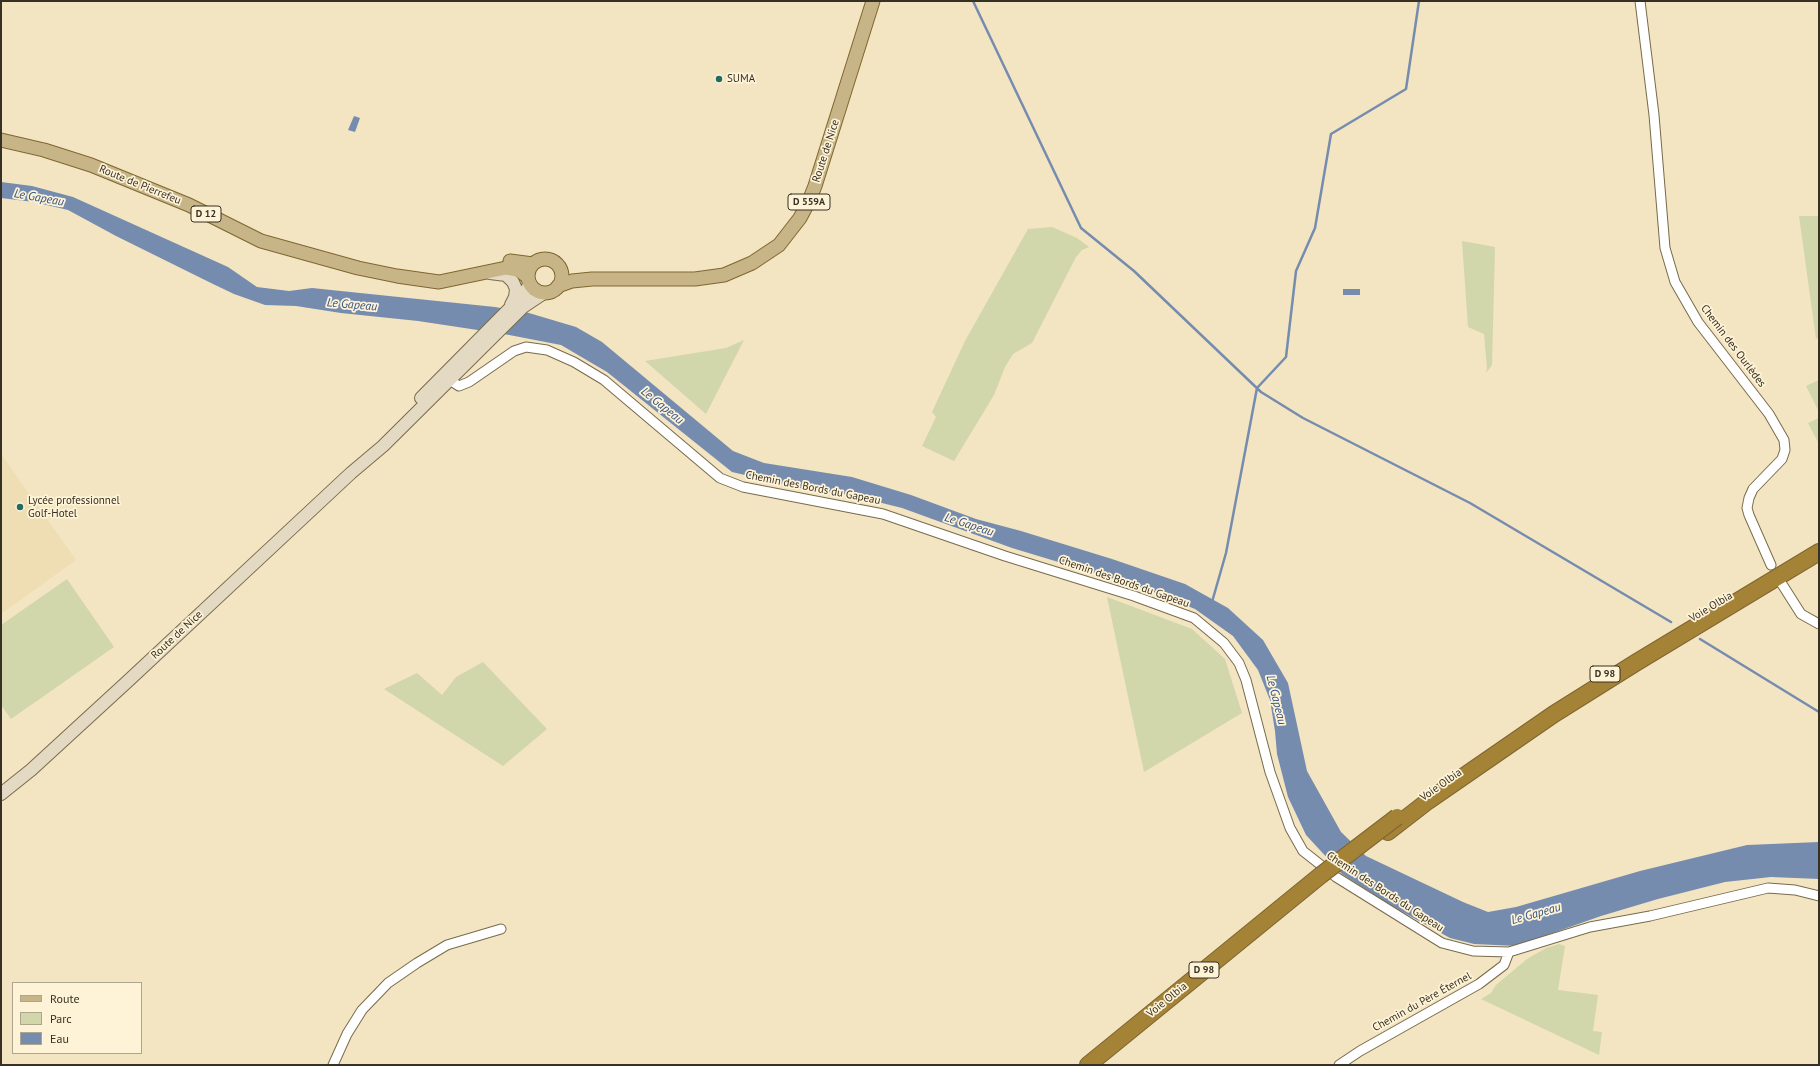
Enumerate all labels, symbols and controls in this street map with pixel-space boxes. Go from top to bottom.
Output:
place label: SUMA [727,72,755,86]
marker: SUMA [714,74,724,84]
street label: Route de Nice [810,118,842,184]
street label: Route de Pierrefeu [97,163,183,207]
water label: Le Gapeau [13,187,65,209]
road number: D 559A [788,194,830,210]
road number: D 12 [191,206,221,222]
water label: Le Gapeau [326,296,378,314]
street label: Chemin des Ourlèdes [1698,302,1768,390]
water label: Le Gapeau [638,384,686,428]
street label: Chemin des Bords du Gapeau [744,468,882,508]
place label: Lycée professionnel Golf-Hotel [28,494,120,520]
marker: Lycée professionnel Golf-Hotel [15,502,25,512]
water label: Le Gapeau [943,510,995,540]
street label: Chemin des Bords du Gapeau [1057,553,1191,611]
street label: Voie Olbia [1687,589,1735,625]
street label: Route de Nice [149,608,205,662]
road number: D 98 [1590,666,1620,682]
water label: Le Gapeau [1263,674,1289,726]
street label: Voie Olbia [1418,766,1464,804]
street label: Chemin des Bords du Gapeau [1324,849,1446,935]
water label: Le Gapeau [1510,900,1562,928]
road number: D 98 [1189,962,1219,978]
street label: Chemin du Père Éternel [1370,969,1474,1035]
street label: Voie Olbia [1144,980,1190,1020]
legend [12,982,142,1054]
text: Route [50,991,80,1006]
text: Parc [50,1011,72,1026]
text: Eau [50,1031,69,1046]

